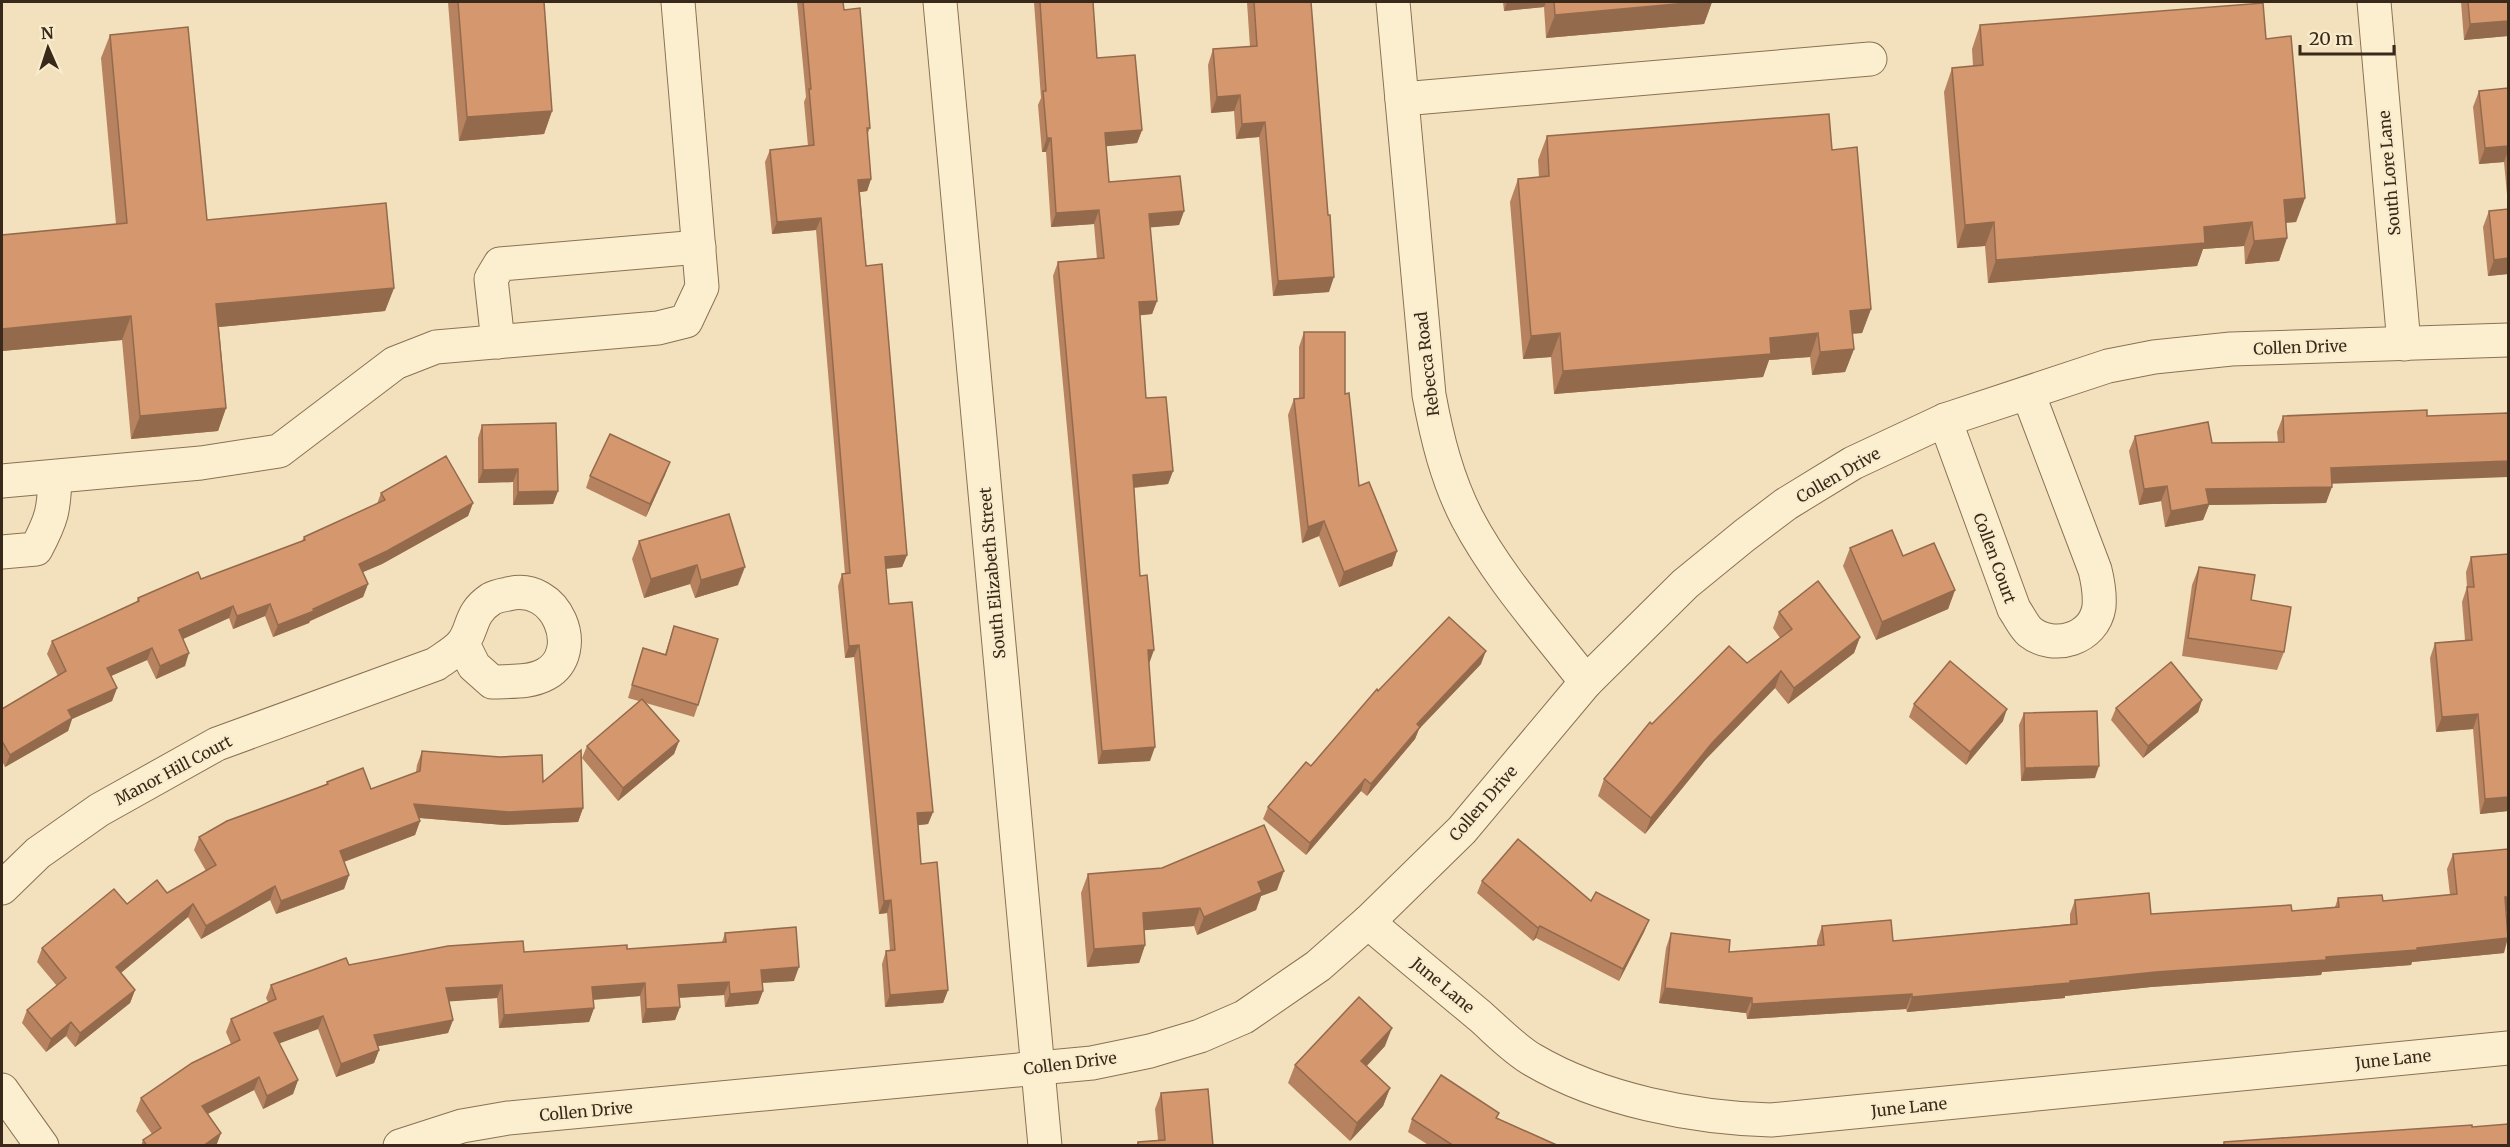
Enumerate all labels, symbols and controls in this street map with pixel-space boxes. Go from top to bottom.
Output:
north arrow [18,18,78,78]
scale bar [2300,18,2394,56]
text: N [40,23,54,43]
text: 20 m [2309,27,2353,50]
street label: South Lore Lane [2374,110,2404,236]
street label: Rebecca Road [1411,310,1443,417]
street label: Collen Drive [2253,335,2347,359]
street label: Collen Drive [1792,443,1884,507]
street label: South Elizabeth Street [974,486,1009,660]
street label: Collen Court [1969,510,2021,607]
street label: Manor Hill Court [111,730,236,809]
street label: Collen Drive [1445,761,1521,845]
street label: June Lane [1407,952,1479,1017]
street label: June Lane [2353,1045,2432,1073]
street label: Collen Drive [1022,1047,1118,1079]
street label: June Lane [1869,1093,1948,1121]
street label: Collen Drive [538,1097,634,1125]

